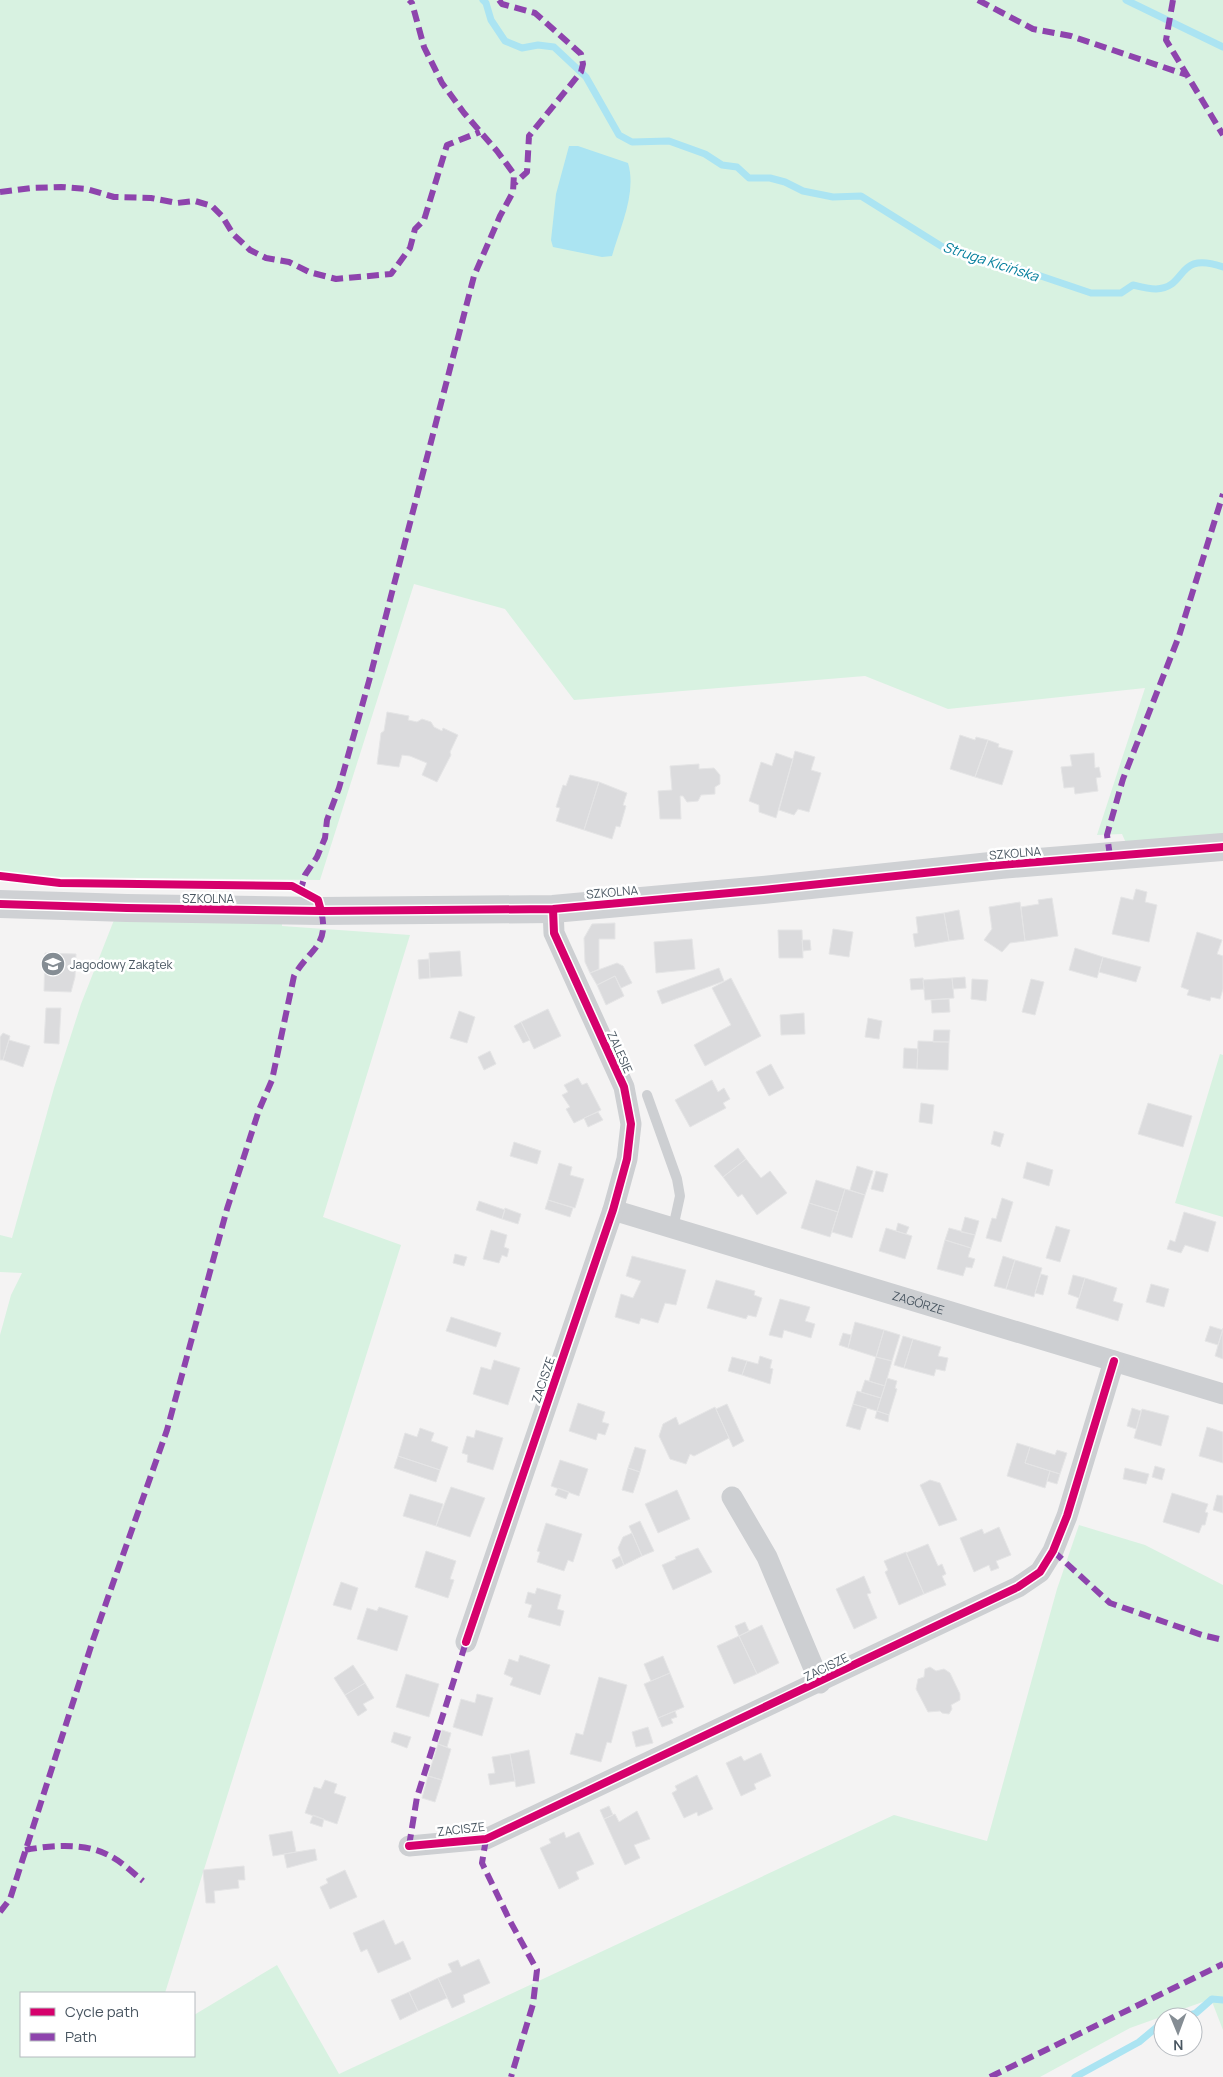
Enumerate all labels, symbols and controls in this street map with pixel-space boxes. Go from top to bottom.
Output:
water label: Struga Kicińska [941,237,1042,286]
street label: SZKOLNA [988,842,1042,864]
street label: SZKOLNA [585,881,639,903]
street label: SZKOLNA [182,890,234,907]
school or university icon: Jagodowy Zakątek [40,951,66,977]
place label: Jagodowy Zakątek [70,956,174,973]
street label: ZALESIE [603,1028,637,1076]
street label: ZAGÓRZE [890,1286,947,1318]
street label: ZACISZE [527,1355,559,1405]
street label: ZACISZE [801,1649,851,1685]
street label: ZACISZE [436,1818,486,1840]
legend [20,1992,195,2057]
text: Cycle path [65,2001,139,2022]
north arrow [1153,2007,1203,2057]
text: Path [65,2026,97,2047]
text: N [1173,2036,1183,2055]

